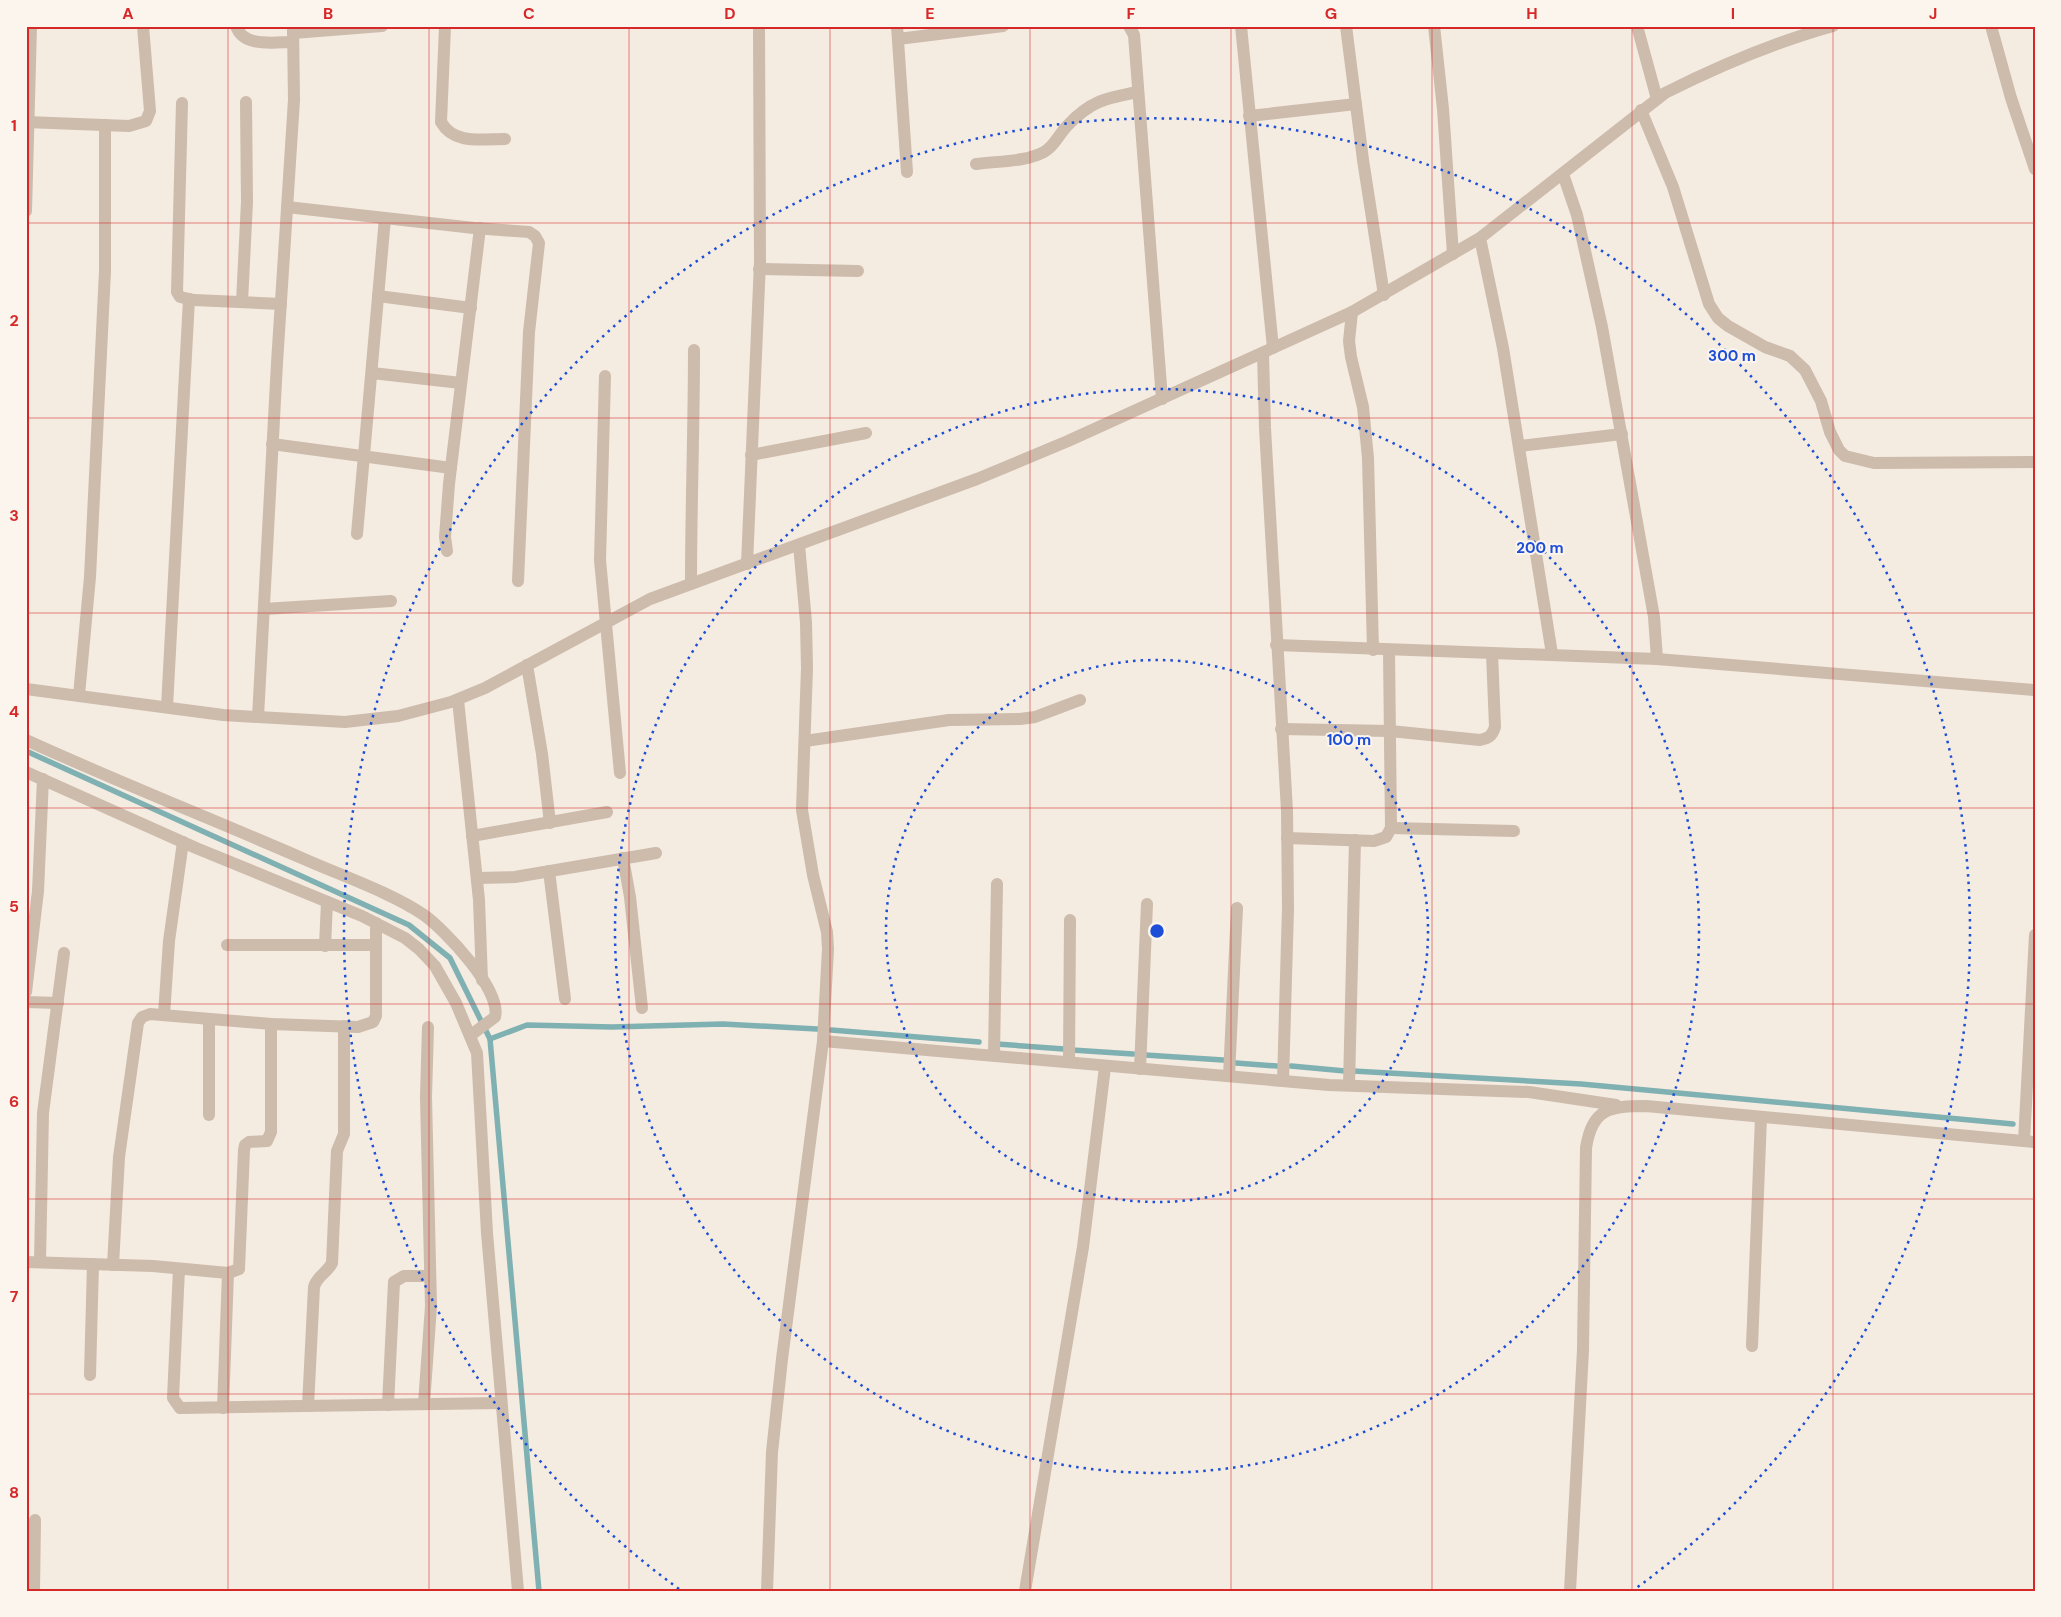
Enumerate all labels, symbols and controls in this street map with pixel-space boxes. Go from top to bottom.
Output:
text: A [122,3,134,24]
text: B [323,3,333,24]
text: C [523,3,535,24]
text: D [724,3,736,24]
text: E [925,3,935,24]
text: F [1127,3,1136,24]
text: G [1325,3,1337,24]
text: H [1526,3,1538,24]
text: I [1731,3,1735,24]
text: J [1929,3,1937,24]
text: 1 [11,115,17,136]
text: 2 [9,310,19,331]
text: 300 m [1708,346,1756,366]
text: 3 [9,505,19,526]
text: 200 m [1516,538,1564,558]
text: 4 [9,701,19,722]
text: 100 m [1327,730,1371,750]
text: 5 [9,896,19,917]
centre of rings [1148,922,1166,940]
text: 6 [9,1091,19,1112]
text: 7 [10,1286,19,1307]
text: 8 [9,1482,19,1503]

